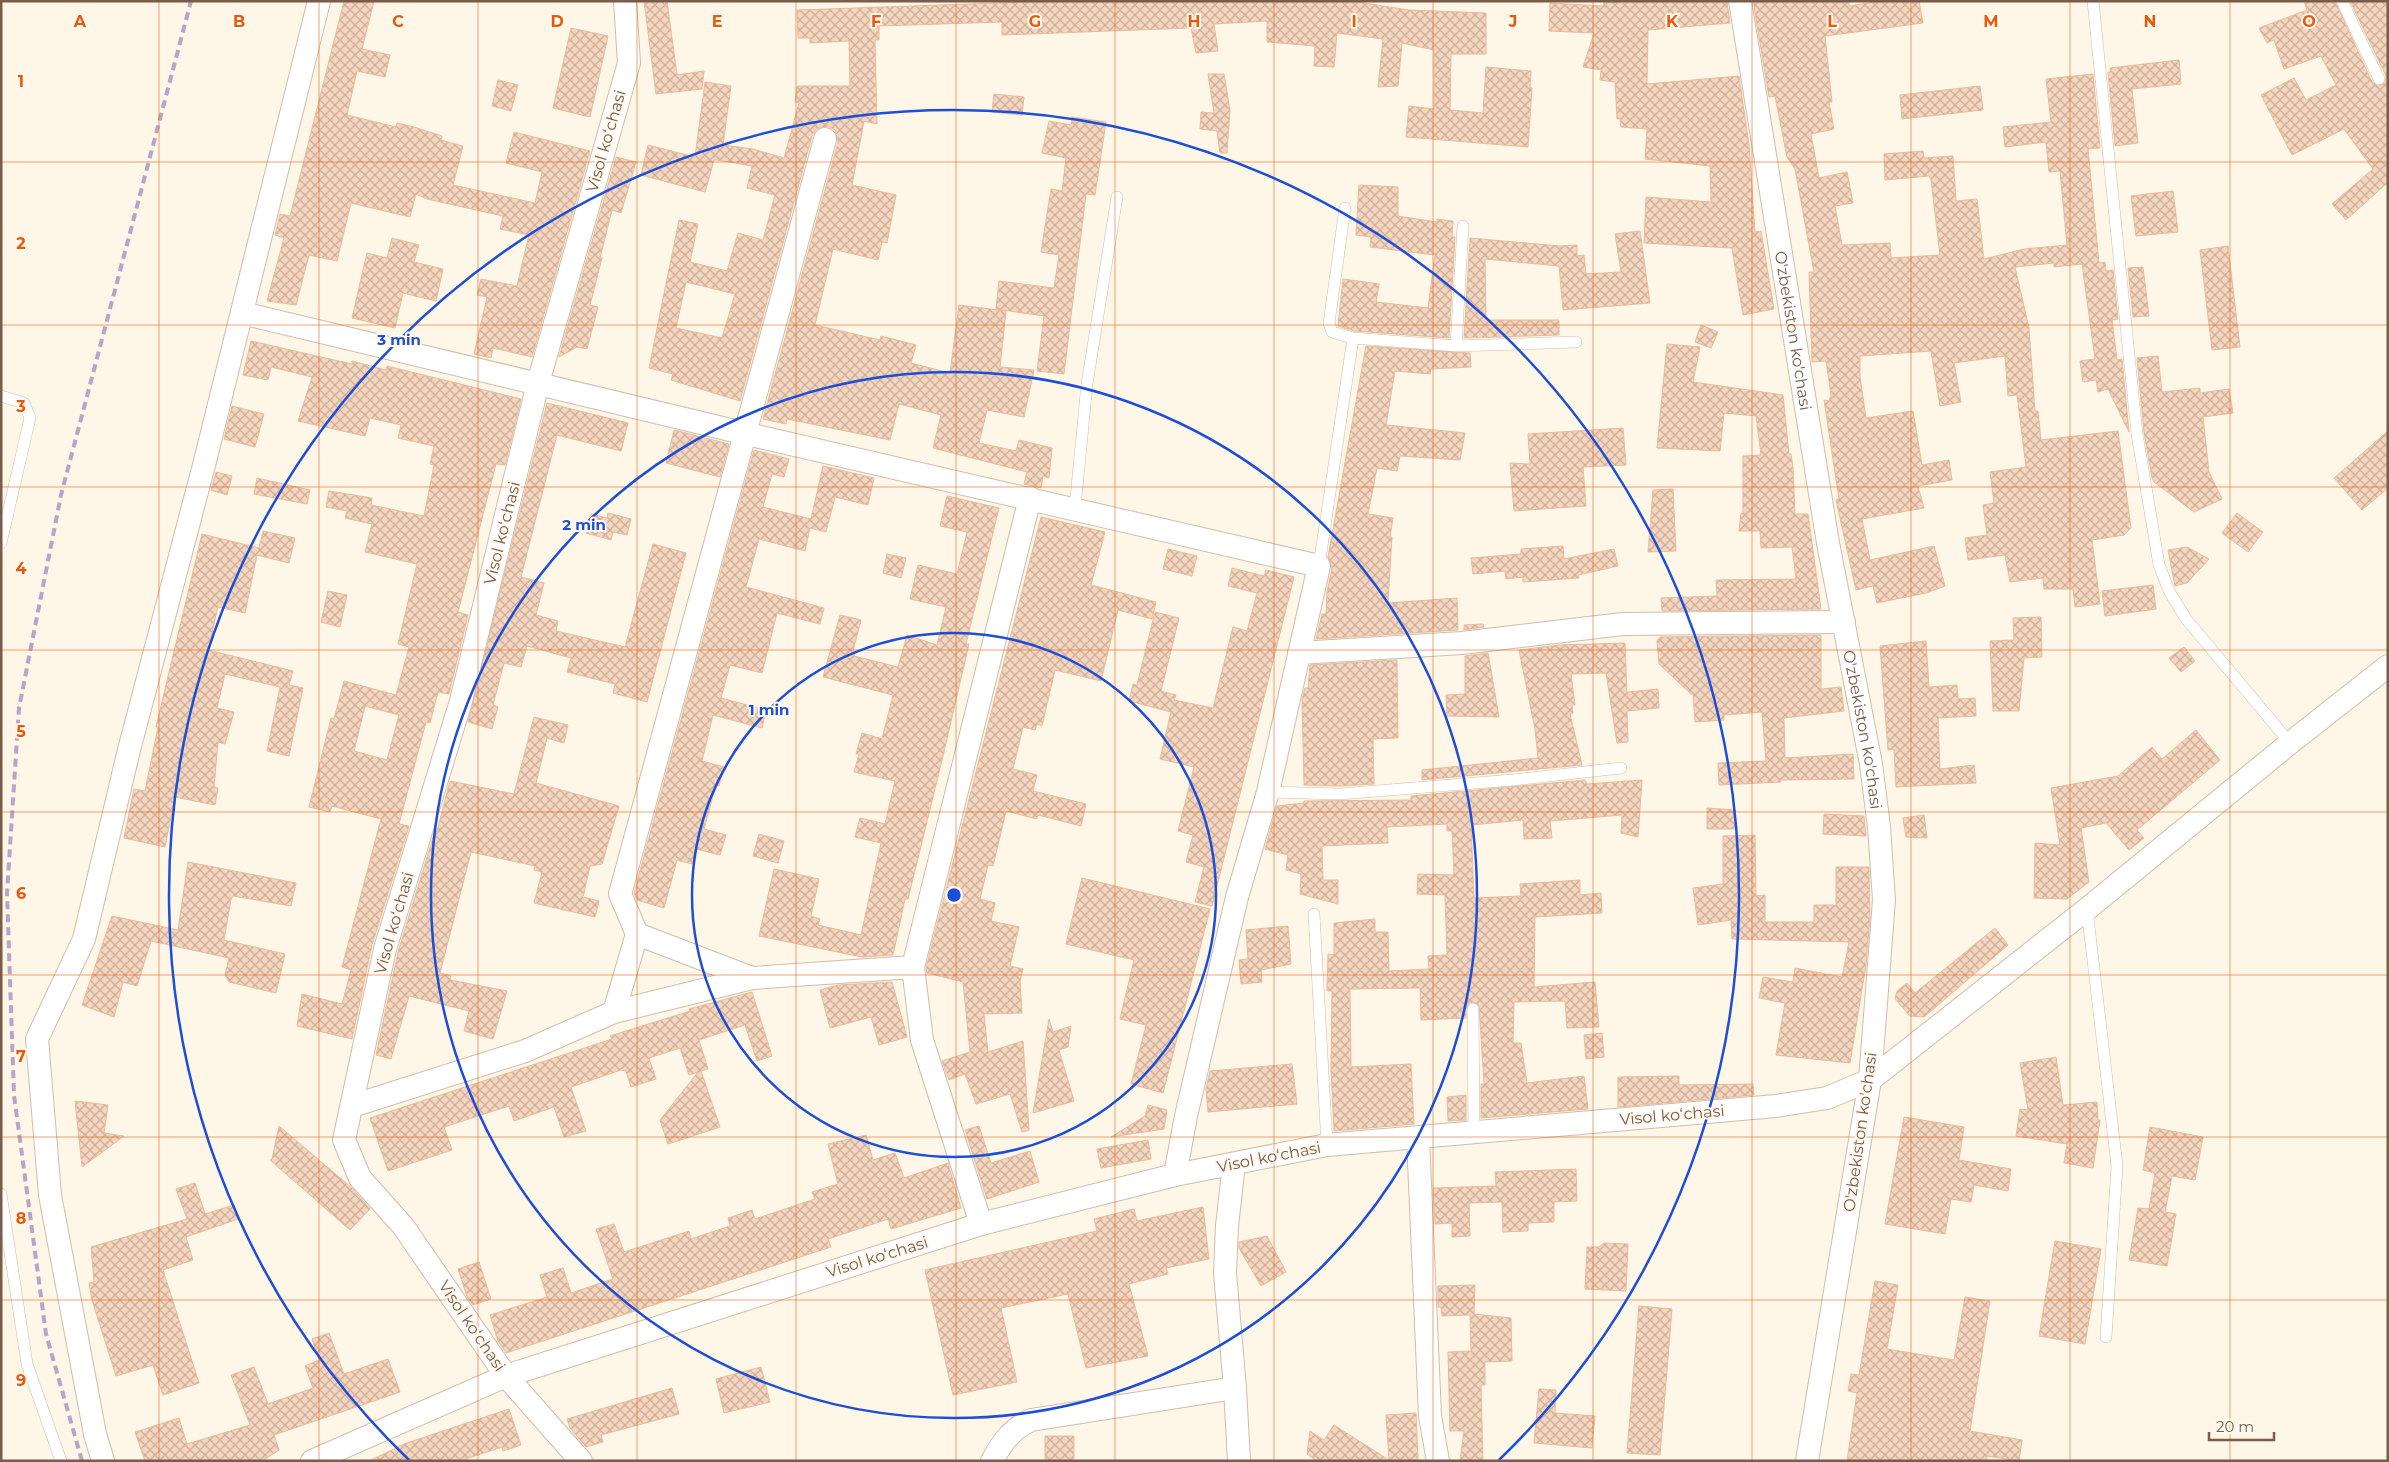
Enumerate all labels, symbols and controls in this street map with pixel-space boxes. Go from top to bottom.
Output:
text: A [73,12,87,31]
text: B [233,12,245,31]
text: C [392,12,404,31]
text: D [550,12,564,31]
text: E [712,12,722,31]
text: F [871,12,881,31]
text: G [1029,12,1041,31]
text: H [1188,12,1200,31]
text: I [1351,12,1357,31]
text: J [1508,12,1517,31]
text: K [1666,12,1679,31]
text: L [1827,12,1837,31]
text: M [1983,12,1999,31]
text: N [2144,12,2156,31]
text: O [2302,12,2316,31]
text: 1 [18,72,24,91]
street label: Visol koʻchasi [582,88,630,194]
text: 2 [16,234,26,253]
street label: O'zbekiston ko'chasi [1771,249,1816,412]
text: 3 min [376,330,421,349]
text: 3 [15,397,26,416]
street label: Visol koʻchasi [480,480,524,586]
text: 2 min [562,515,606,534]
text: 4 [15,559,27,578]
street label: O'zbekiston ko'chasi [1840,648,1886,810]
text: 1 min [749,700,789,719]
text: 5 [16,722,26,741]
street label: Visol koʻchasi [370,870,418,976]
text: 6 [16,884,26,903]
centre of rings [945,886,963,904]
text: 7 [16,1047,26,1066]
street label: O'zbekiston ko'chasi [1839,1051,1881,1213]
street label: Visol koʻchasi [1619,1101,1725,1129]
street label: Visol koʻchasi [1215,1138,1323,1176]
text: 8 [16,1209,26,1228]
street label: Visol koʻchasi [824,1232,930,1282]
street label: Visol koʻchasi [435,1277,509,1375]
text: 9 [16,1371,26,1390]
scale bar [2209,1410,2274,1442]
text: 20 m [2216,1417,2254,1436]

